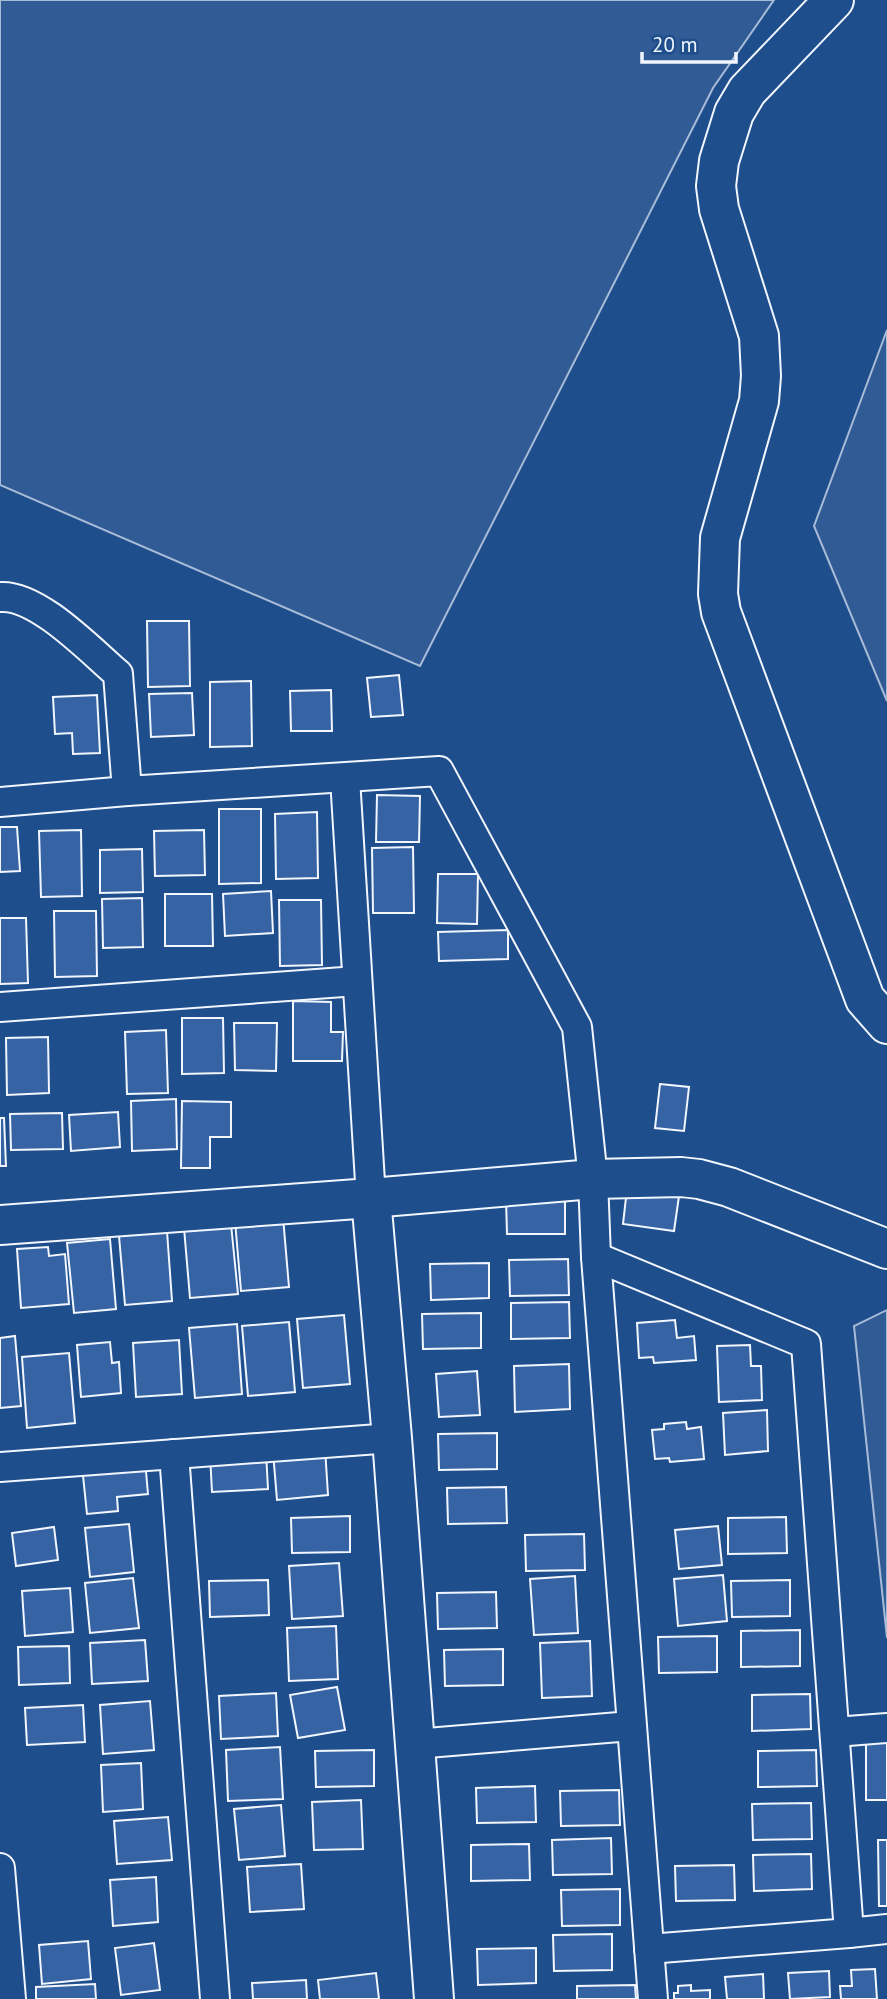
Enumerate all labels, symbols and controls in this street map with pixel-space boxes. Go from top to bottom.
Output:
scale bar [642,21,736,65]
text: 20 m [652,31,698,58]

